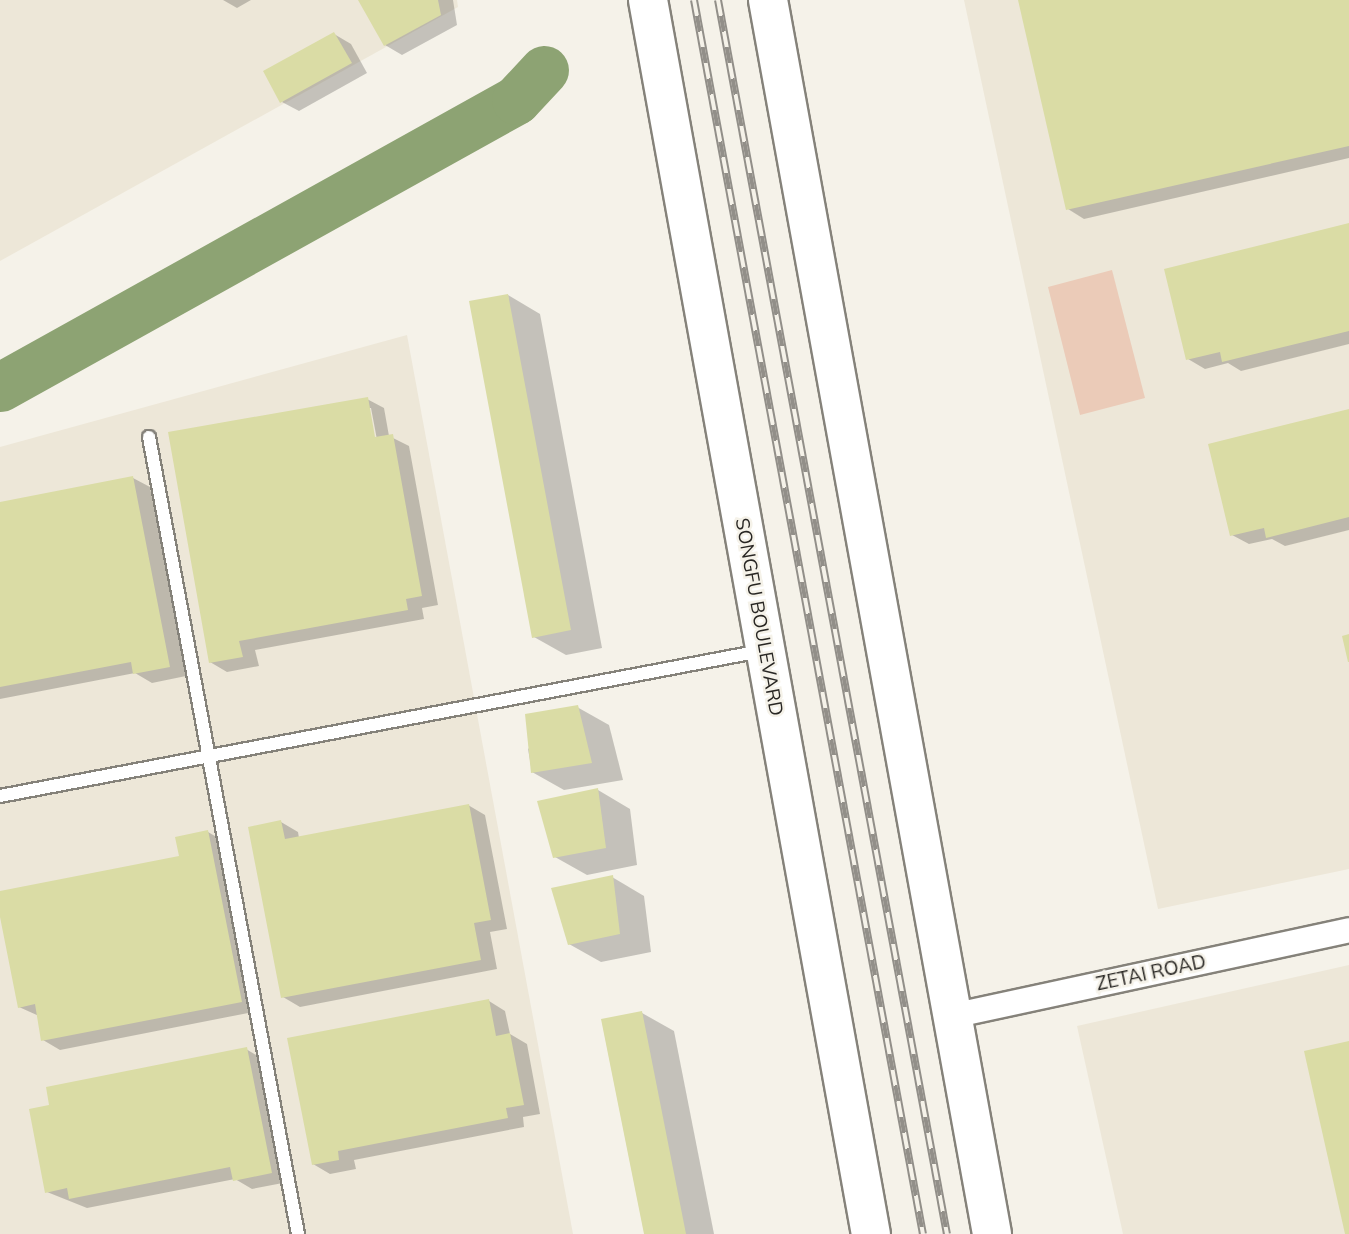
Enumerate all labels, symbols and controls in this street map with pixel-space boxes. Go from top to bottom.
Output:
street label: SONGFU BOULEVARD [730,516,788,718]
street label: ZETAI ROAD [1094,950,1208,996]

